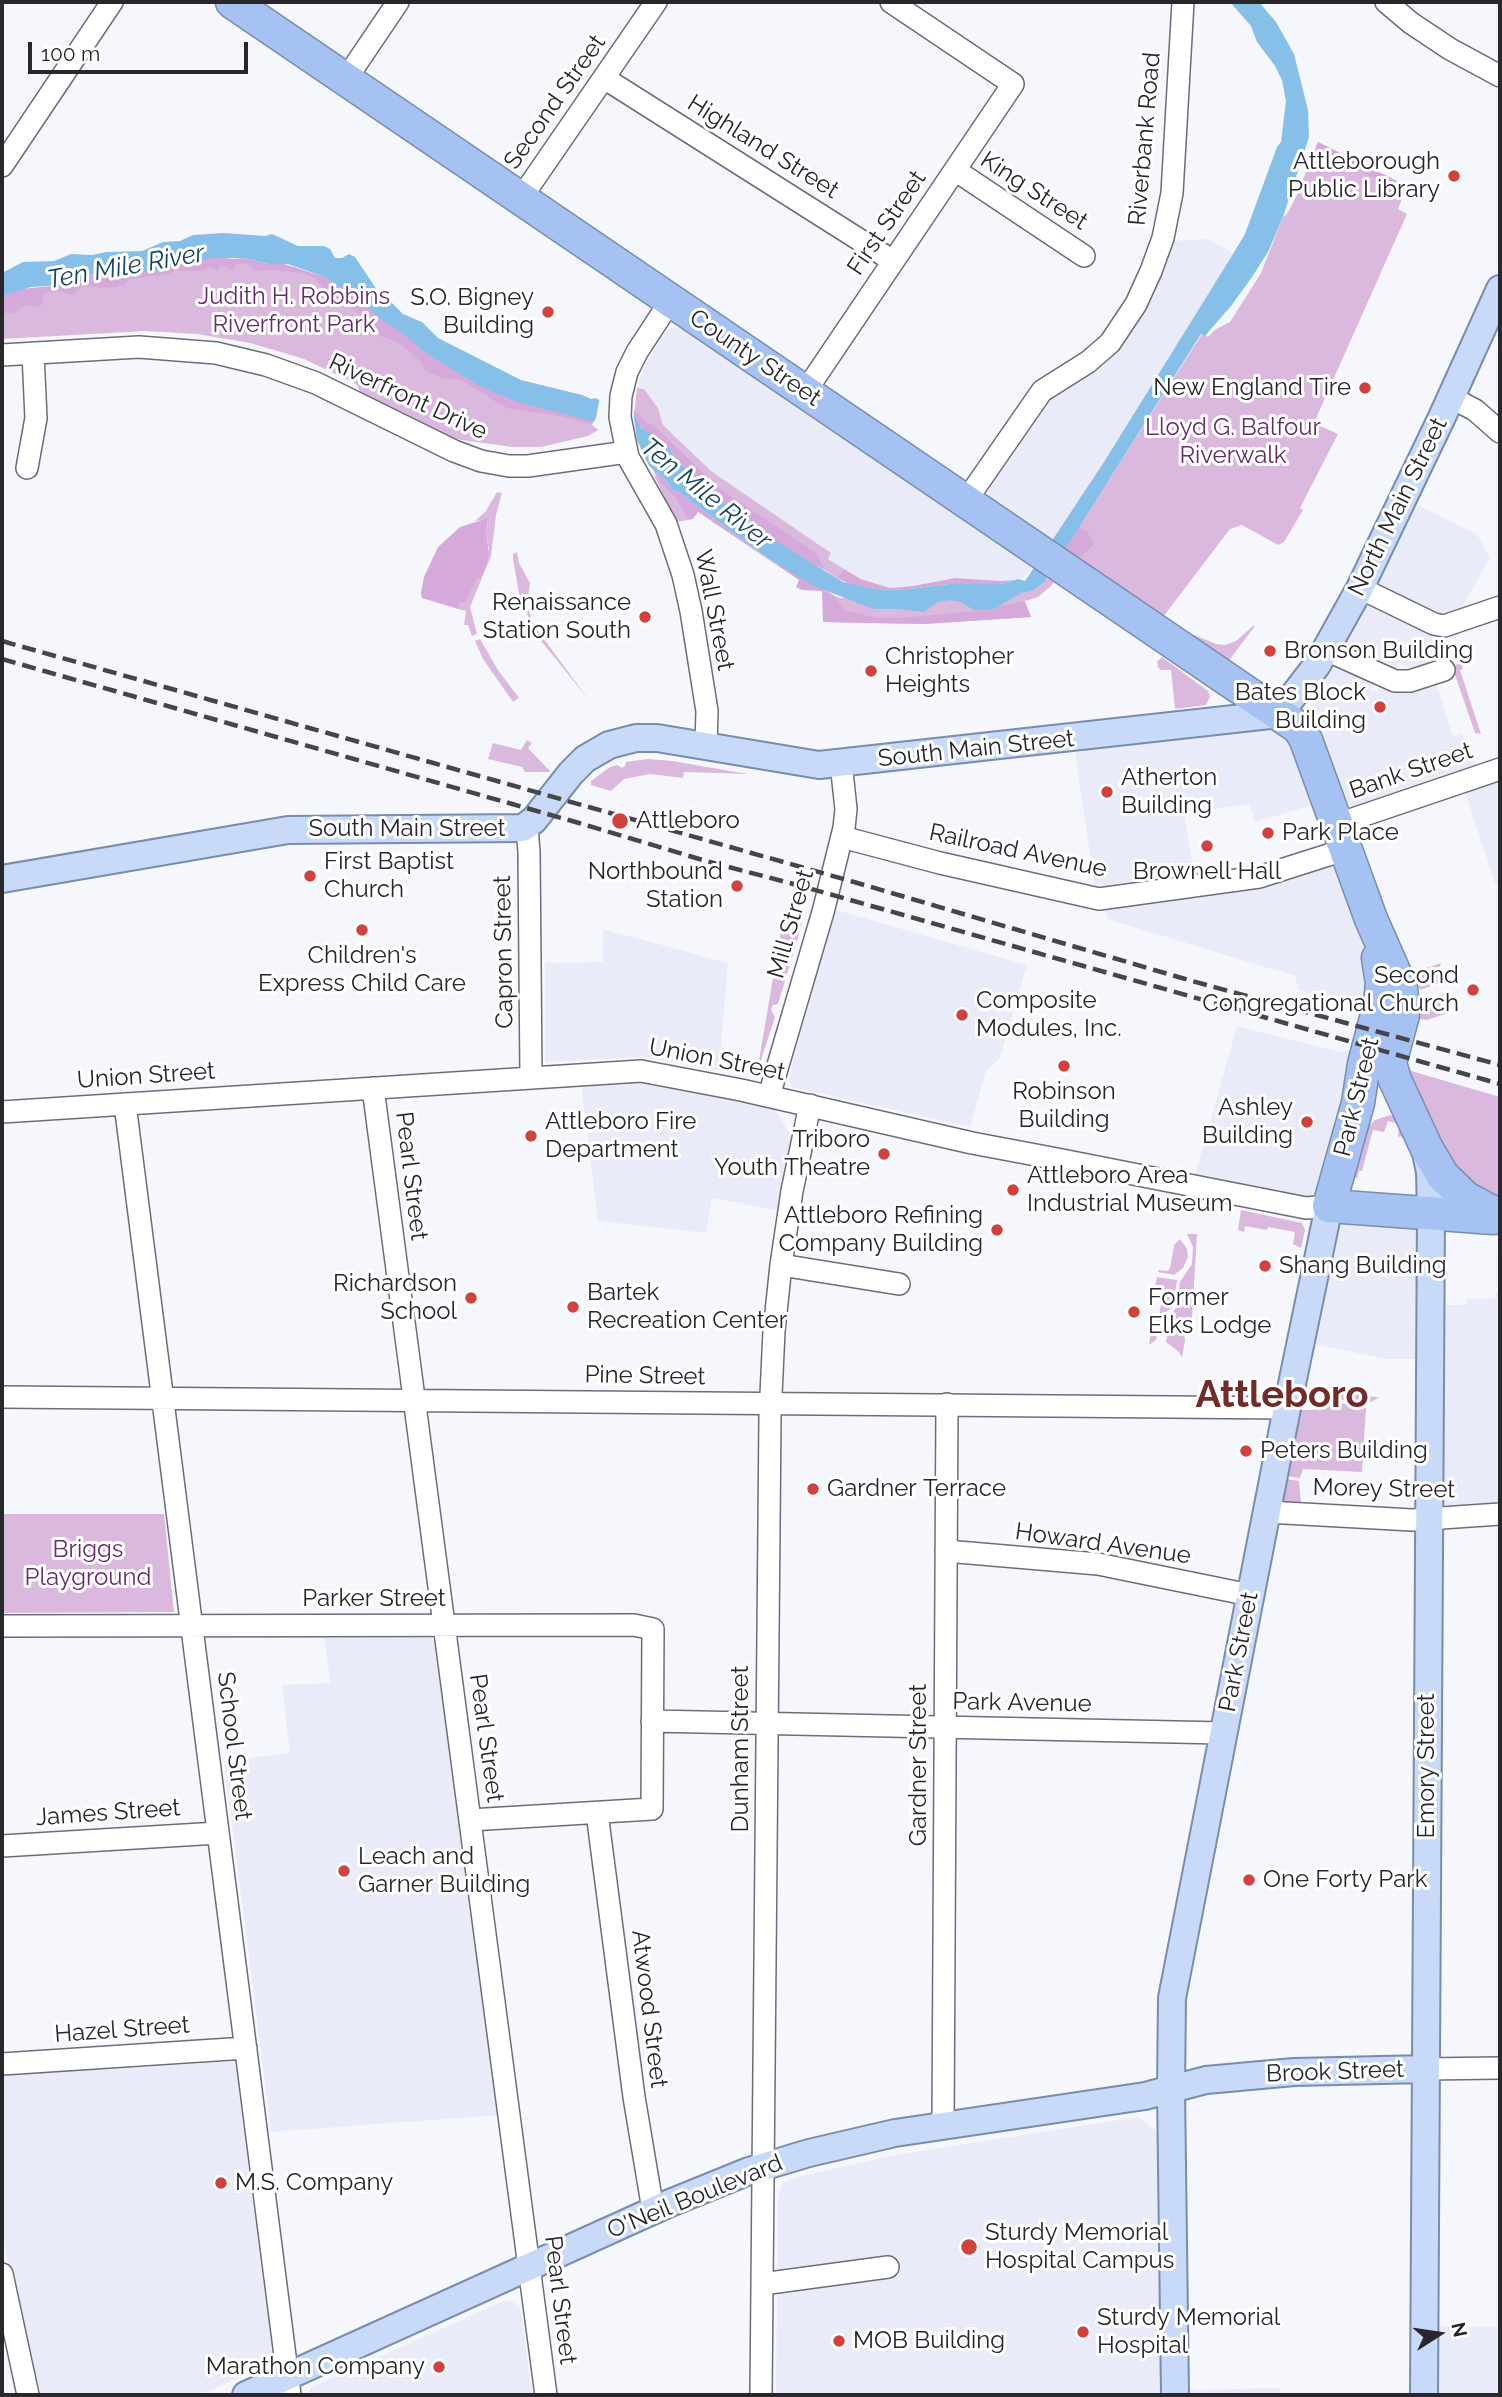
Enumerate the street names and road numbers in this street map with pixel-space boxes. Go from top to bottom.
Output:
street label: Second Street [498,29,612,175]
street label: Riverbank Road [1123,51,1167,227]
street label: Highland Street [682,89,844,205]
street label: King Street [975,146,1093,236]
street label: First Street [841,165,933,281]
street label: County Street [684,303,826,413]
street label: Riverfront Drive [324,348,492,446]
street label: North Main Street [1342,413,1454,601]
street label: Wall Street [688,547,740,673]
street label: South Main Street [876,724,1076,774]
street label: Bank Street [1346,736,1476,806]
street label: South Main Street [308,815,506,843]
street label: Railroad Avenue [926,818,1110,884]
street label: Mill Street [762,866,820,982]
street label: Capron Street [488,875,520,1029]
street label: Union Street [646,1033,788,1087]
street label: Park Street [1328,1034,1386,1160]
street label: Union Street [76,1057,216,1095]
street label: Pearl Street [389,1110,433,1242]
street label: Pine Street [584,1361,706,1391]
street label: Morey Street [1312,1473,1456,1505]
street label: Howard Avenue [1013,1517,1193,1571]
street label: Parker Street [302,1585,446,1613]
street label: Park Street [1213,1590,1265,1714]
street label: Dunham Street [727,1665,755,1833]
street label: School Street [211,1670,257,1822]
street label: Pearl Street [463,1672,509,1804]
street label: Gardner Street [905,1684,933,1846]
street label: Park Avenue [952,1687,1092,1719]
street label: Emory Street [1413,1694,1441,1838]
street label: James Street [35,1794,181,1832]
street label: Atwood Street [625,1928,673,2090]
street label: Hazel Street [53,2011,191,2049]
street label: Brook Street [1266,2055,1404,2089]
street label: O'Neil Boulevard [603,2149,787,2245]
street label: Pearl Street [538,2234,582,2366]

